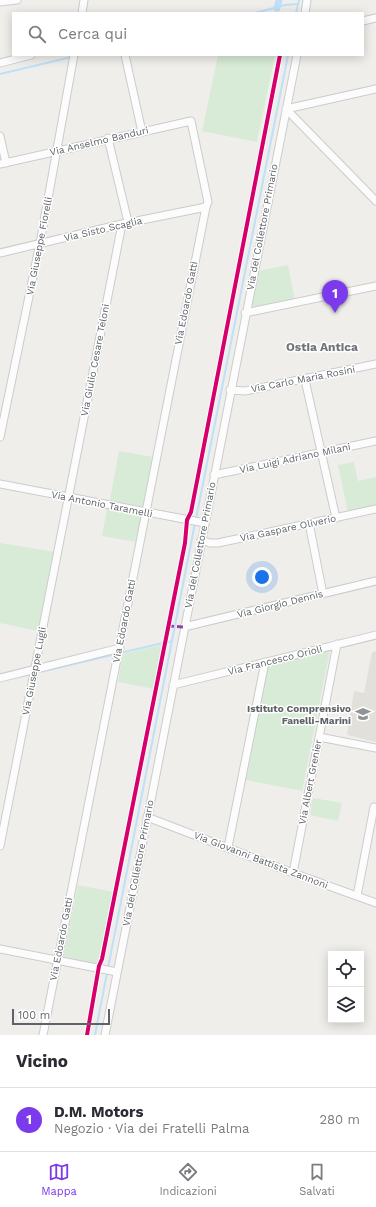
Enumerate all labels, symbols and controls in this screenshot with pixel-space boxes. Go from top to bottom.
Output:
search box [12,12,364,56]
icon: search [26,23,48,45]
text: Cerca qui [58,25,127,43]
street label: Via Anselmo Banduri [49,124,149,158]
street label: Via del Collettore Primario [244,163,280,291]
street label: Via Giuseppe Fiorelli [24,196,54,296]
street label: Via Sisto Scaglia [63,215,144,243]
street label: Via Edoardo Gatti [173,260,199,346]
pin: 1 [322,280,348,313]
street label: Via Giulio Cesare Teloni [79,303,111,417]
district label: Ostia Antica [286,340,358,354]
street label: Via Carlo Maria Rosini [250,363,356,395]
street label: Via Luigi Adriano Milani [238,441,352,475]
street label: Via del Collettore Primario [182,481,218,609]
street label: Via Antonio Taramelli [50,489,154,519]
street label: Via Gaspare Oliverio [239,512,337,544]
your location [252,567,272,587]
street label: Via Edoardo Gatti [111,578,137,664]
street label: Via Giorgio Dennis [236,588,324,620]
street label: Via Giuseppe Lugli [20,626,48,716]
street label: Via Francesco Orioli [227,643,323,677]
place label: Istituto Comprensivo Fanelli-Marini [247,703,351,726]
school or university icon: Istituto Comprensivo Fanelli-Marini [354,705,372,723]
street label: Via Albert Grenier [296,739,324,825]
street label: Via del Collettore Primario [120,799,156,927]
street label: Via Giovanni Battista Zannoni [192,829,330,891]
street label: Via Edoardo Gatti [48,896,74,982]
map controls [328,951,364,1023]
button: locate [328,951,364,987]
button: layers [328,987,364,1023]
scale bar [12,1007,110,1026]
text: 100 m [18,1009,50,1022]
text: Vicino [16,1051,68,1071]
text: D.M. Motors [54,1103,143,1121]
text: 1 [26,1112,32,1127]
text: 280 m [320,1112,360,1127]
text: Negozio · Via dei Fratelli Palma [54,1121,249,1136]
tab: Mappa [41,1161,77,1198]
tab: Indicazioni [159,1161,217,1198]
tab: Salvati [299,1161,335,1198]

